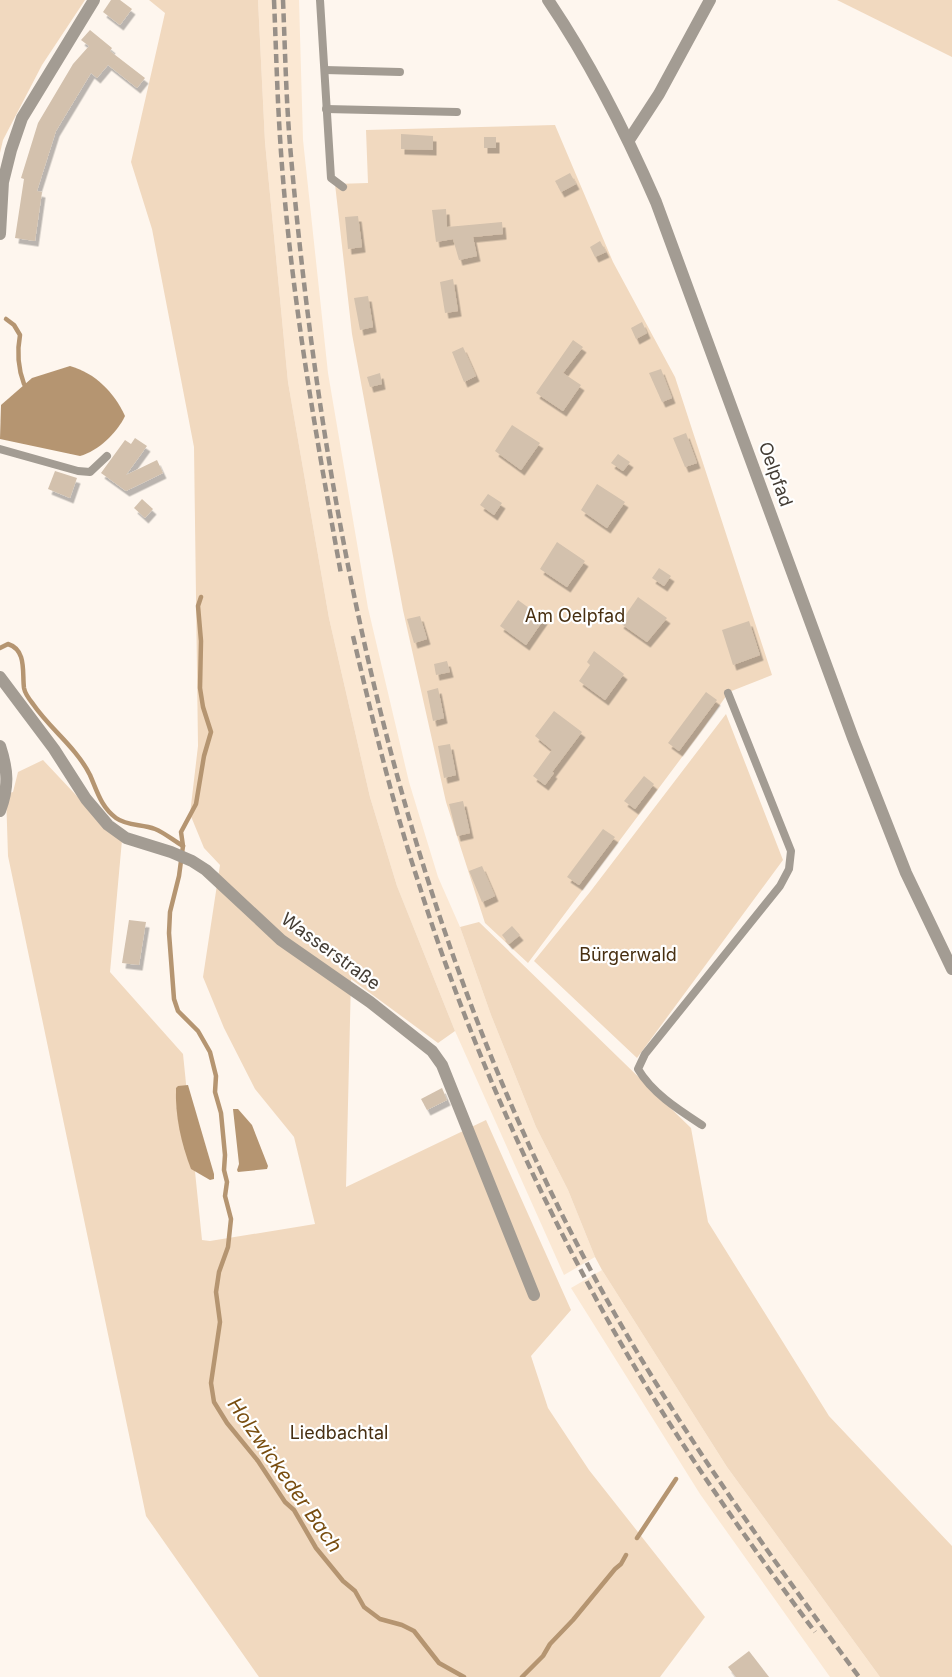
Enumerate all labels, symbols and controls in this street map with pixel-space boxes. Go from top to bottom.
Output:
street label: Oelpfad [755,439,797,509]
park label: Am Oelpfad [525,605,625,626]
street label: Wasserstraße [277,908,385,994]
park label: Bürgerwald [579,944,677,965]
water label: Holzwickeder Bach [223,1393,347,1557]
park label: Liedbachtal [290,1422,388,1443]

